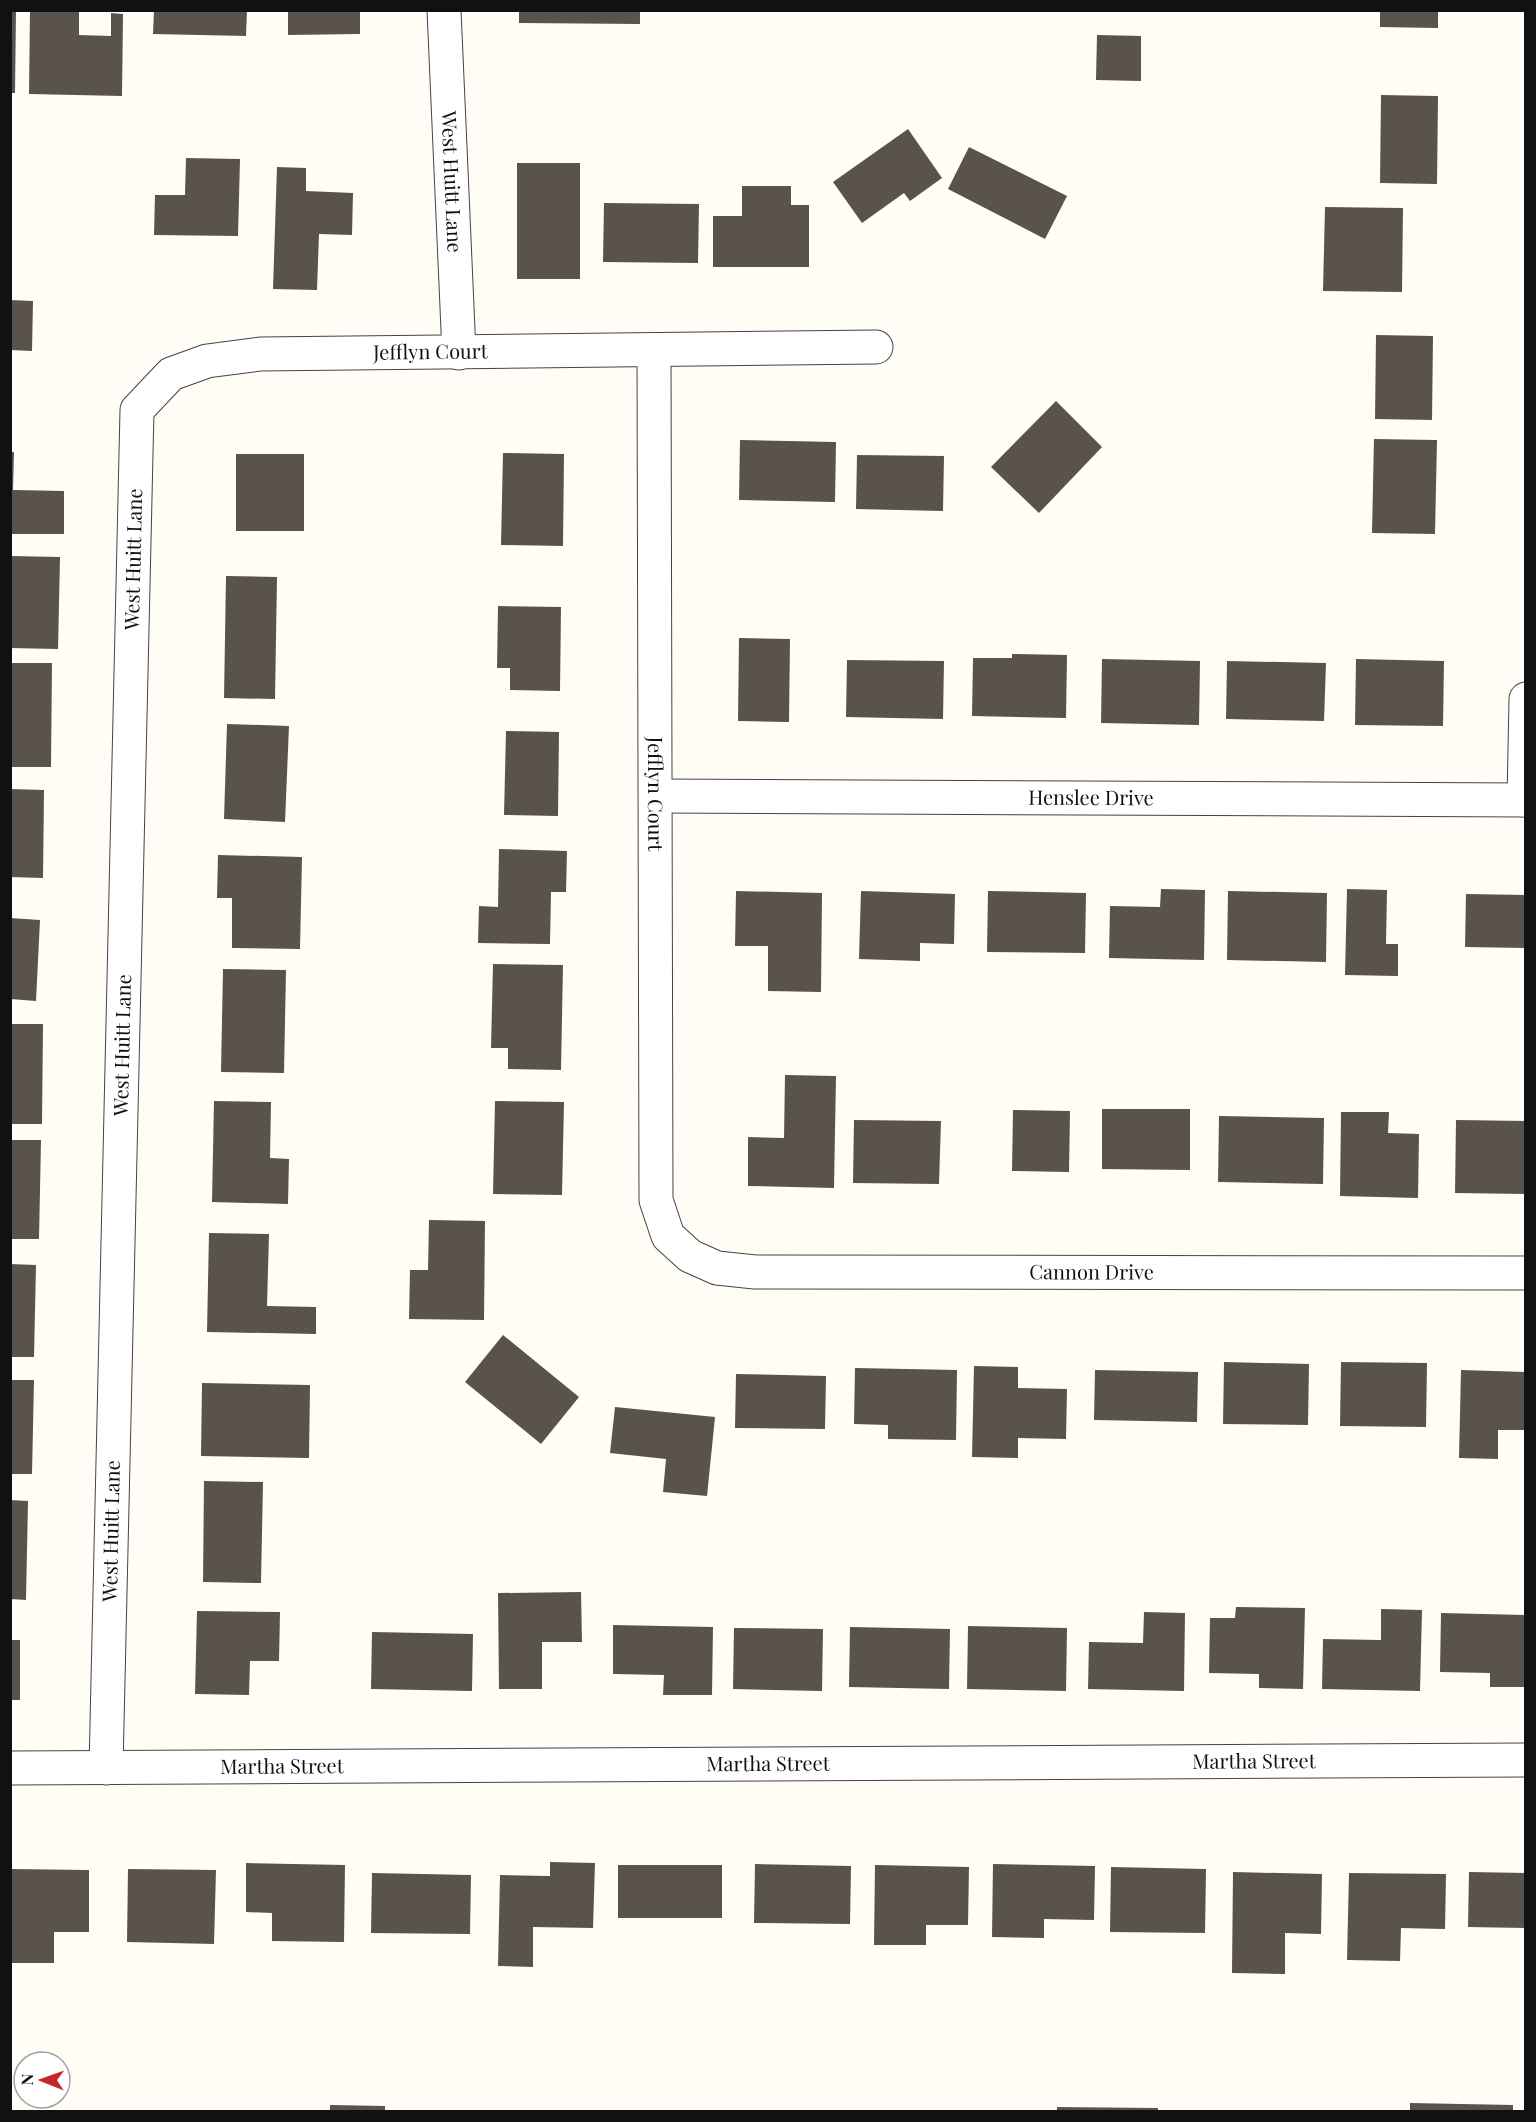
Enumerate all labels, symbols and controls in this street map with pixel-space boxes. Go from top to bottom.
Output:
street label: West Huitt Lane [436,109,470,253]
street label: Jefflyn Court [372,336,489,365]
street label: West Huitt Lane [117,488,147,631]
street label: Jefflyn Court [643,736,670,852]
street label: Henslee Drive [1028,783,1154,810]
street label: West Huitt Lane [106,974,136,1117]
street label: Cannon Drive [1029,1257,1154,1285]
street label: West Huitt Lane [95,1460,125,1603]
street label: Martha Street [1192,1746,1317,1774]
street label: Martha Street [706,1749,831,1776]
street label: Martha Street [220,1751,345,1779]
north arrow [12,2050,72,2110]
text: N [16,2073,37,2086]

